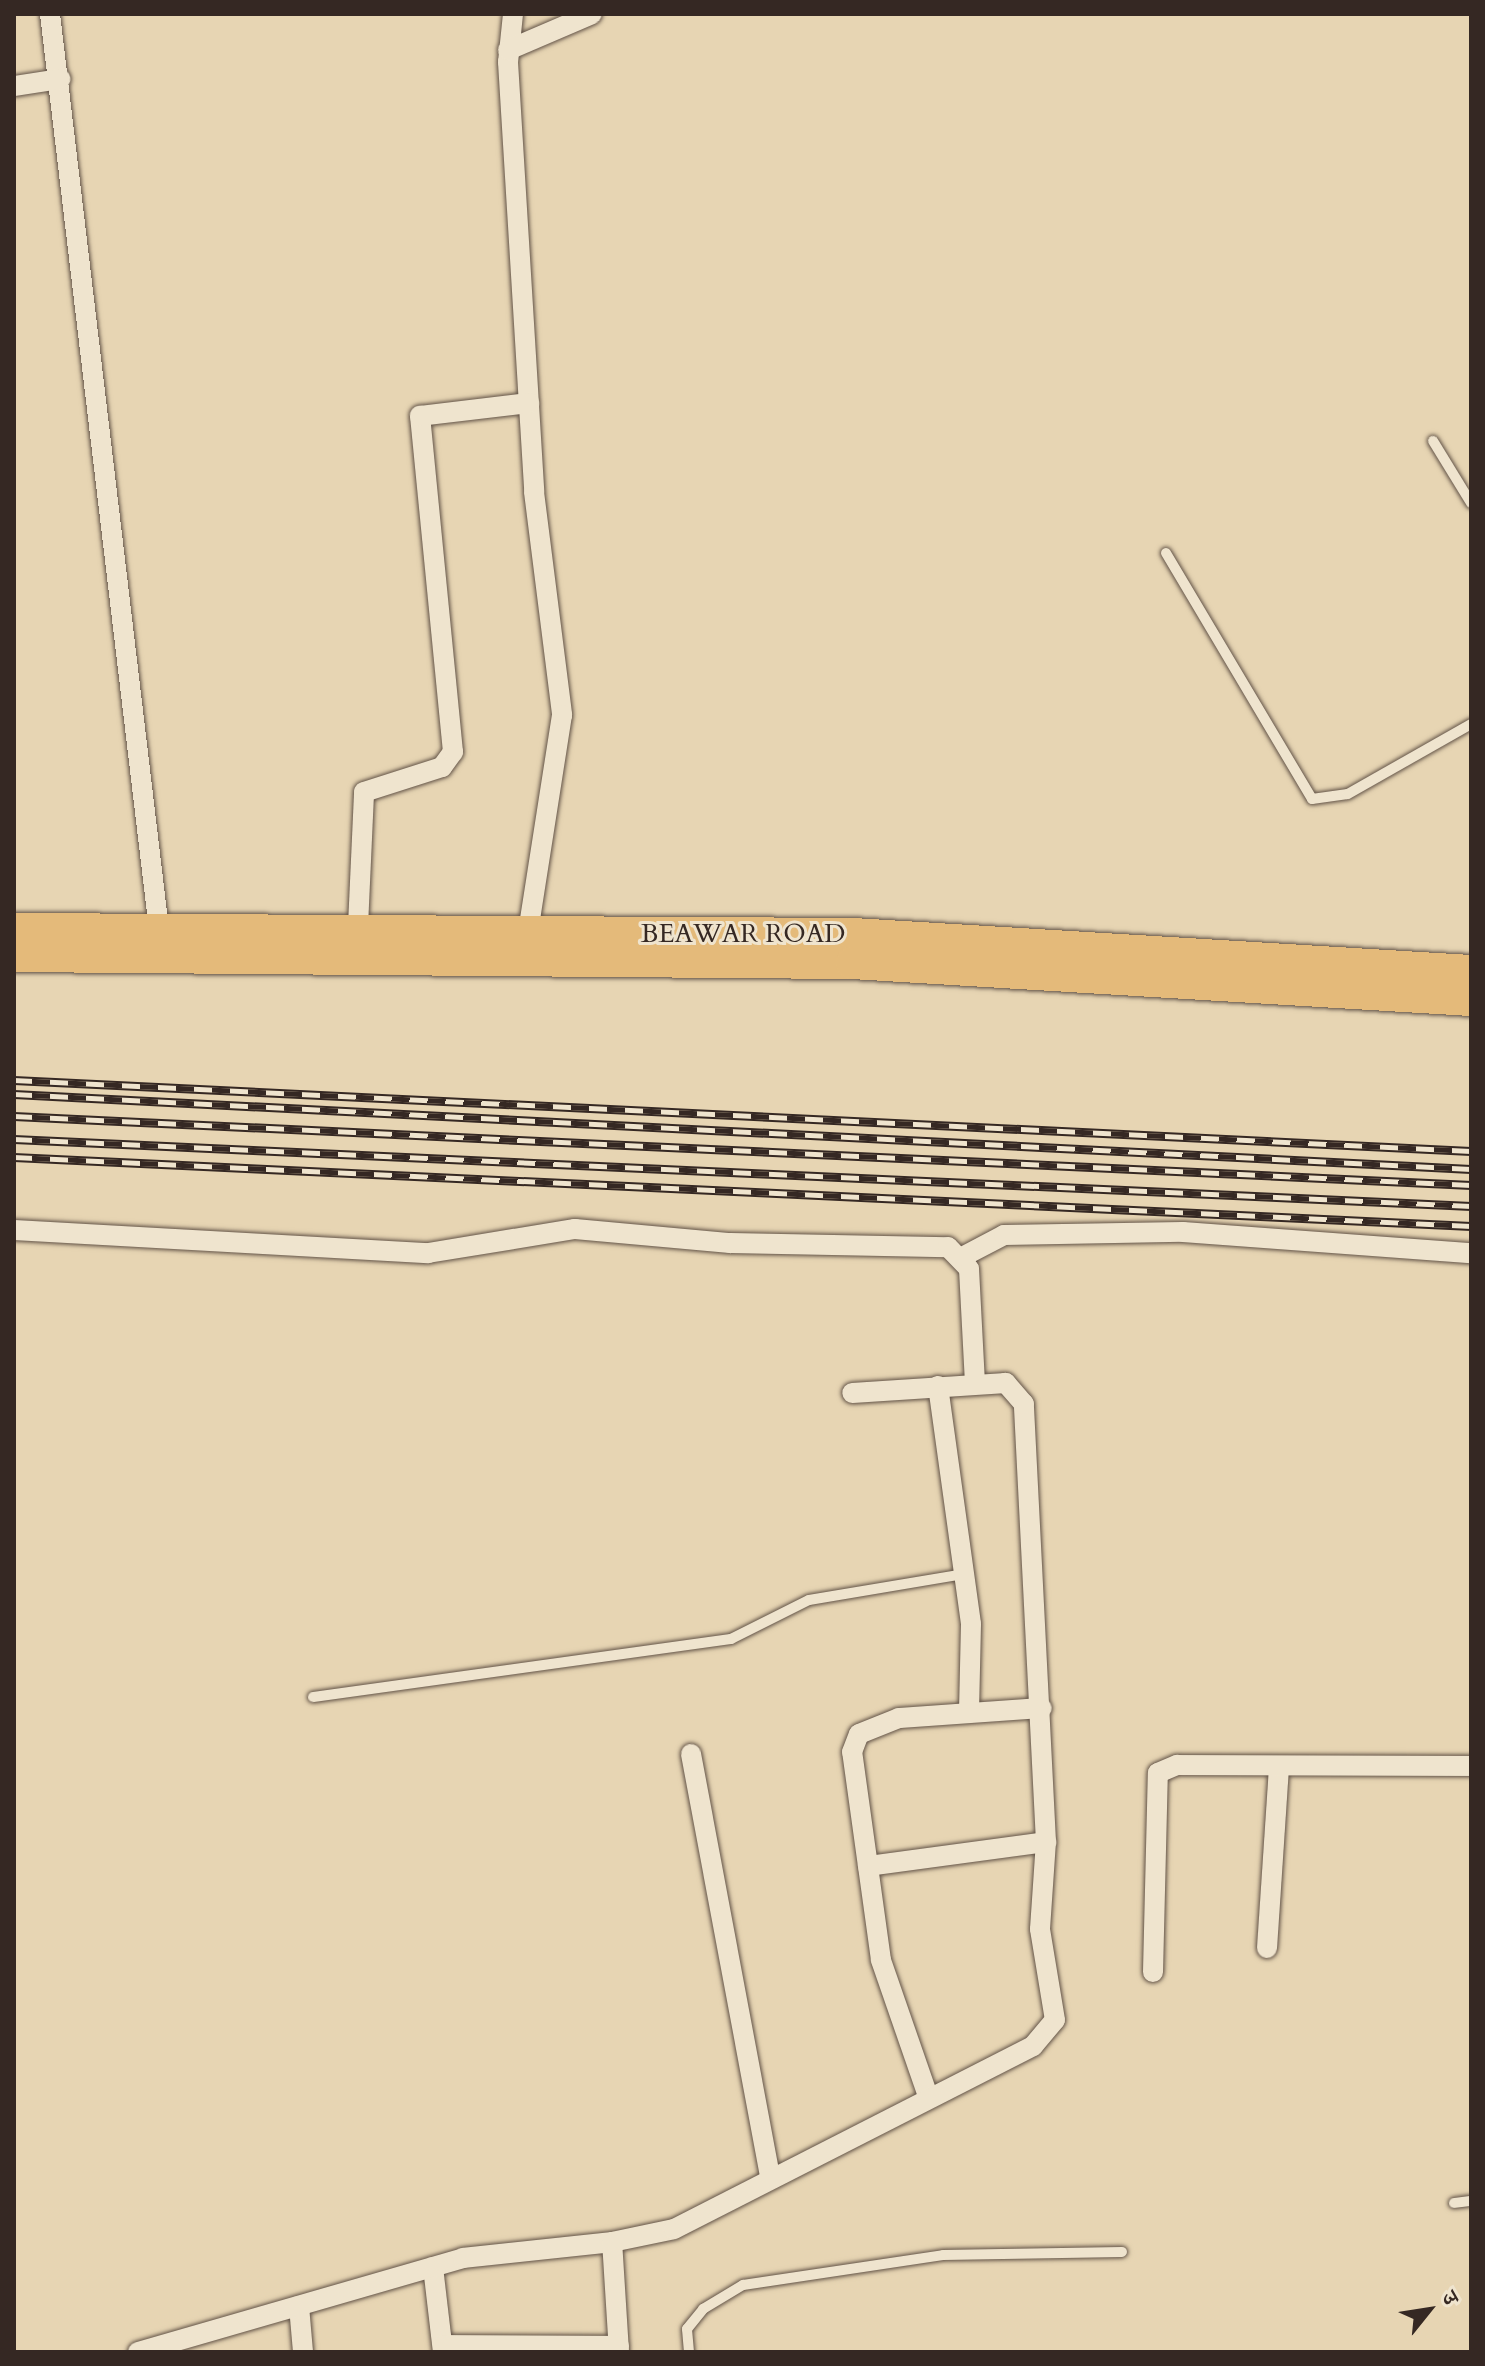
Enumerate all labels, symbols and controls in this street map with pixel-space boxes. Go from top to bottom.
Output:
street label: BEAWAR ROAD [641,918,845,950]
north arrow [1389,2270,1469,2350]
text: उ [1434,2286,1466,2310]

